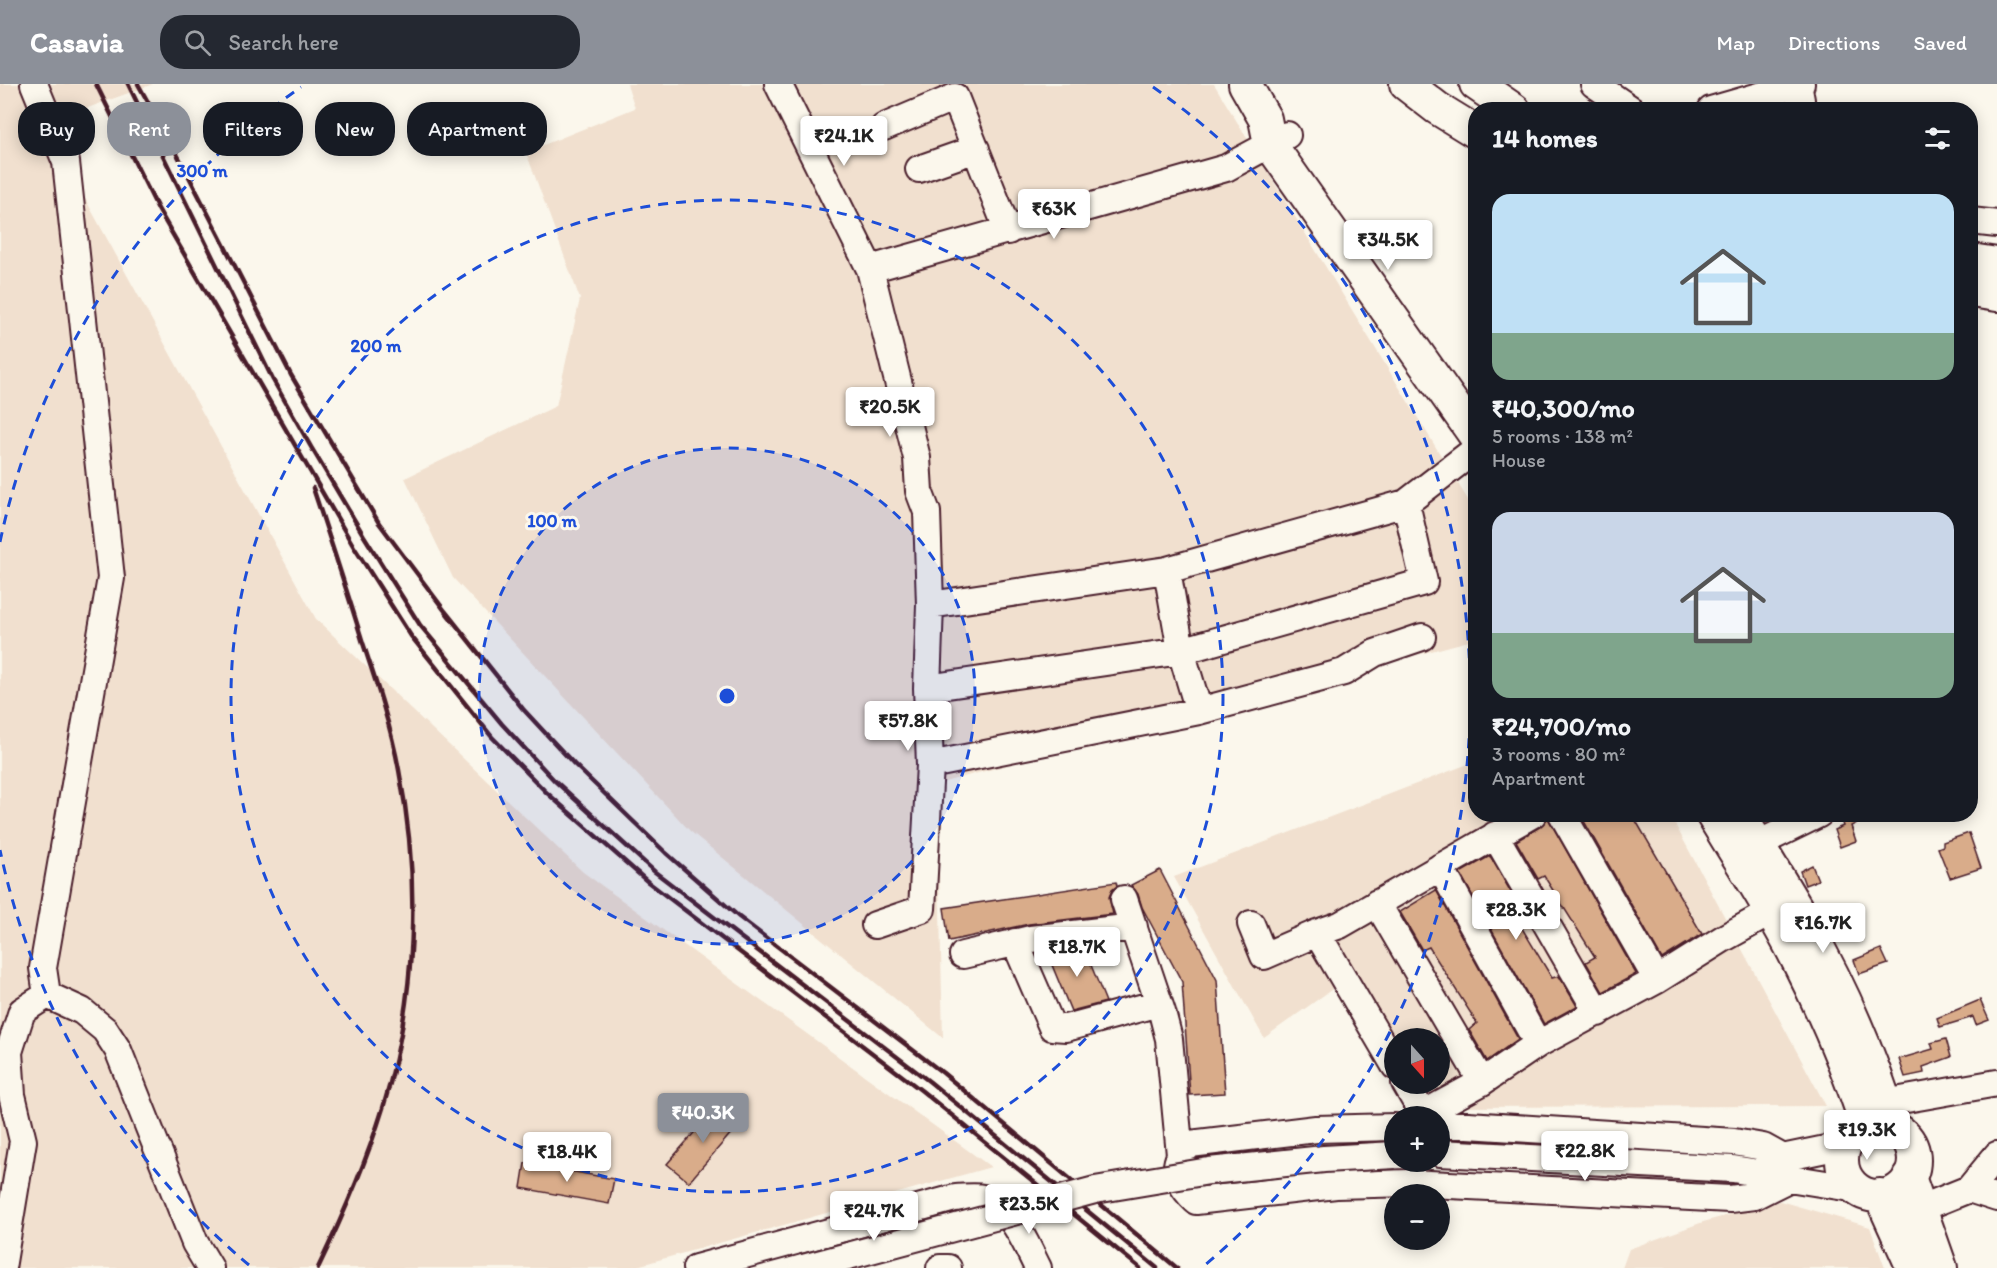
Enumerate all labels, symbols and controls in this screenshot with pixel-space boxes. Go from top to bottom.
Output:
search box [160,15,580,69]
text: Casavia [30,25,124,59]
icon: search [181,26,214,59]
text: Search here [229,29,339,56]
text: Map [1717,30,1755,55]
text: Directions [1788,30,1880,55]
text: Saved [1913,30,1967,55]
chip: Buy [18,102,95,156]
chip: Rent [107,102,191,156]
chip: Filters [203,102,303,156]
chip: New [315,102,395,156]
chip: Apartment [407,102,547,156]
pin: ₹24.1K [795,116,893,167]
text: 14 homes [1492,122,1598,154]
icon: filters [1921,122,1954,155]
text: ₹24.1K [814,123,874,147]
text: 300 m [176,160,228,182]
pin: ₹63K [1018,189,1090,240]
text: ₹63K [1032,196,1076,220]
pin: ₹34.5K [1339,220,1437,271]
text: ₹34.5K [1358,227,1418,251]
icon: home [1669,233,1777,341]
text: 200 m [351,335,402,357]
pin: ₹20.5K [841,387,939,438]
text: ₹40,300/mo [1492,392,1635,424]
text: ₹20.5K [860,394,920,418]
text: 5 rooms · 138 m² [1492,424,1633,448]
text: House [1492,448,1546,472]
text: 100 m [527,510,578,532]
icon: home [1669,551,1777,659]
centre of rings [717,686,737,706]
pin: ₹57.8K [859,701,957,752]
text: ₹57.8K [879,708,937,732]
text: ₹24,700/mo [1492,710,1631,742]
text: 3 rooms · 80 m² [1492,742,1625,766]
text: Apartment [1492,766,1585,790]
pin: ₹28.3K [1467,890,1565,941]
text: ₹28.3K [1486,897,1546,921]
pin: ₹16.7K [1774,903,1872,954]
text: ₹16.7K [1794,910,1852,934]
pin: ₹18.7K [1028,927,1126,978]
text: ₹18.7K [1048,934,1106,958]
north arrow [1384,1028,1450,1094]
map controls [1384,1028,1450,1250]
pin: ₹40.3K [654,1093,752,1144]
text: ₹40.3K [672,1100,734,1124]
button: + [1384,1106,1450,1172]
pin: ₹19.3K [1818,1110,1916,1161]
text: ₹19.3K [1838,1117,1896,1141]
pin: ₹22.8K [1536,1131,1634,1182]
pin: ₹18.4K [518,1132,616,1183]
text: ₹22.8K [1555,1138,1615,1162]
text: ₹18.4K [537,1139,597,1163]
pin: ₹23.5K [980,1184,1078,1235]
button: − [1384,1184,1450,1250]
pin: ₹24.7K [825,1191,923,1242]
text: ₹23.5K [999,1191,1059,1215]
text: ₹24.7K [844,1198,904,1222]

